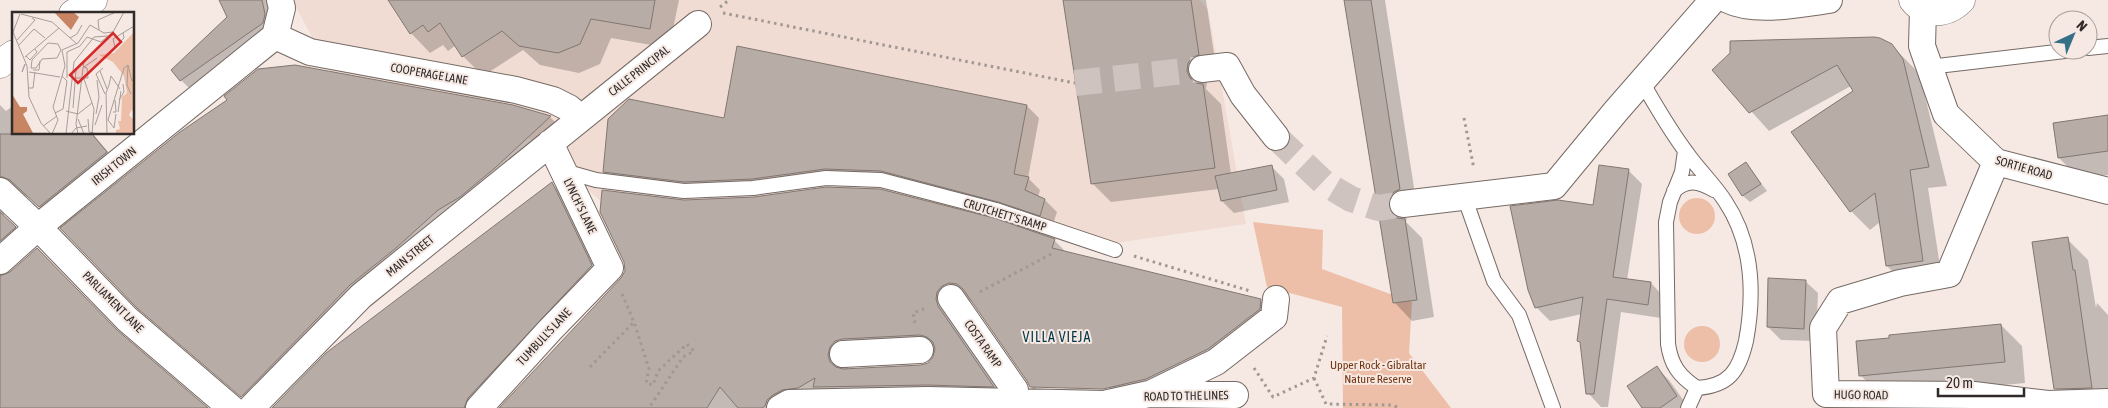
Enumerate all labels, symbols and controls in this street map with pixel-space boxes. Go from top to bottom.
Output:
north arrow [2048,10,2098,60]
inset map [12,12,135,135]
text: N [2074,17,2091,34]
street label: CALLE PRINCIPAL [606,43,673,99]
street label: COOPERAGE LANE [389,60,469,88]
street label: IRISH TOWN [89,144,139,188]
street label: SORTIE ROAD [1994,153,2054,183]
street label: LYNCH'S LANE [561,176,599,236]
street label: CRUTCHETT'S RAMP [962,196,1048,234]
street label: MAIN STREET [383,232,437,280]
street label: PARLIAMENT LANE [80,269,146,335]
street label: TUMBULL'S LANE [514,305,574,369]
street label: COSTA RAMP [961,317,1005,371]
district label: VILLA VIEJA [1023,329,1091,345]
park label: Upper Rock - Gibraltar Nature Reserve [1330,358,1427,386]
scale bar [1938,366,2024,398]
text: 20 m [1946,374,1973,391]
street label: ROAD TO THE LINES [1144,388,1228,404]
street label: HUGO ROAD [1834,388,1889,402]

